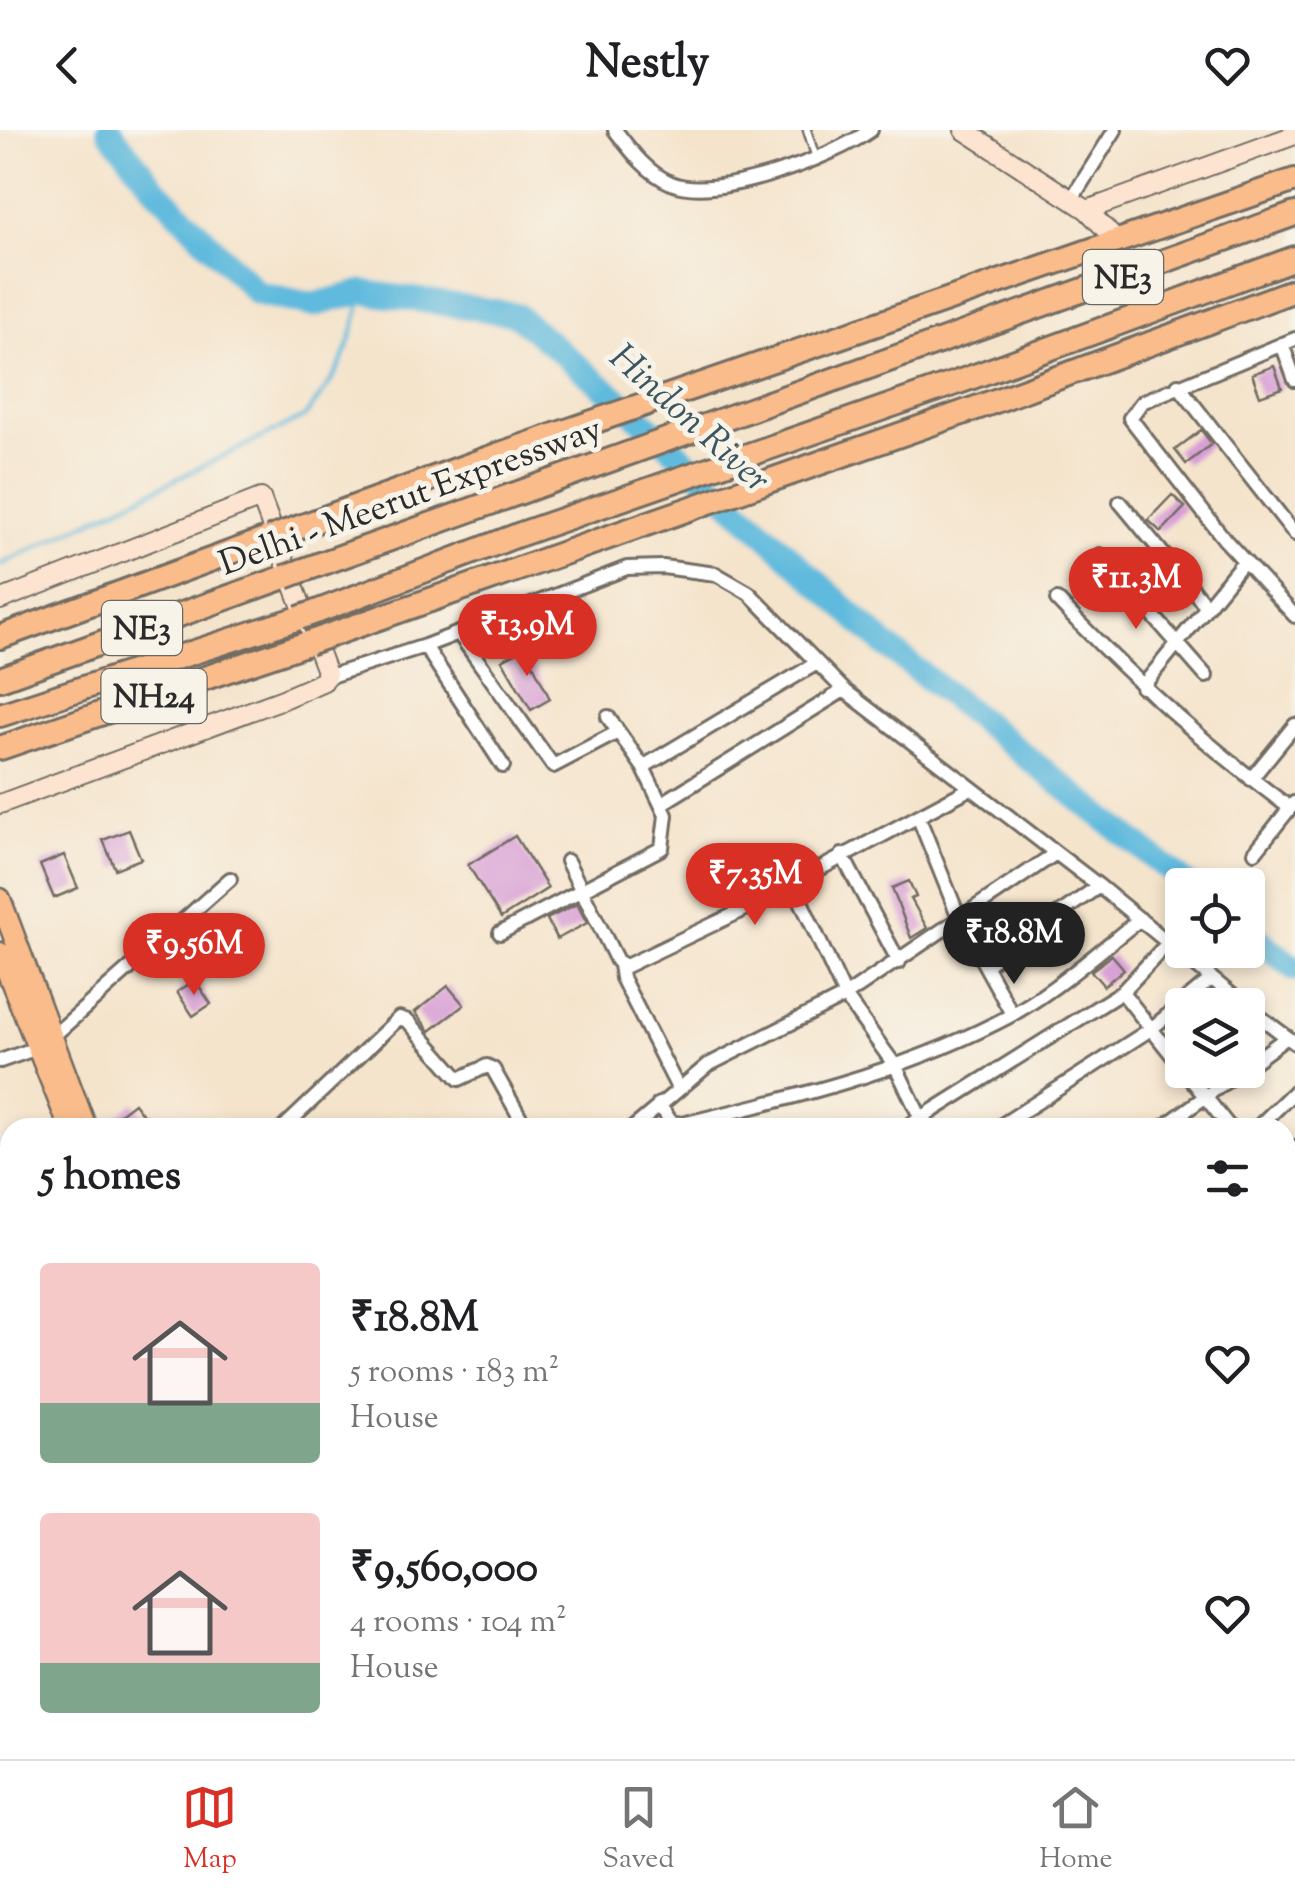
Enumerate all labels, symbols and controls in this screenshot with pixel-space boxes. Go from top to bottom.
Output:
text: Nestly [586,33,709,98]
icon: back [40,38,95,93]
icon: heart [1200,38,1255,93]
road number: NE3 [1083,250,1163,304]
water label: Hindon River [596,333,781,507]
street label: Delhi - Meerut Expressway [213,405,609,591]
pin: ₹11.3M [1055,547,1217,632]
text: ₹11.3M [1091,556,1181,602]
pin: ₹13.9M [446,594,608,679]
road number: NE3 [102,601,182,655]
text: ₹13.9M [480,603,574,649]
road number: NH24 [102,669,206,723]
pin: ₹7.35M [674,843,836,928]
text: ₹7.35M [708,852,802,898]
map controls [1165,868,1265,1088]
button: locate [1165,868,1265,968]
pin: ₹18.8M [933,902,1095,987]
text: ₹18.8M [965,911,1063,957]
pin: ₹9.56M [113,913,275,998]
text: ₹9.56M [145,922,243,968]
button: layers [1165,988,1265,1088]
text: 5 homes [40,1148,181,1208]
icon: filters [1200,1151,1255,1206]
text: ₹18.8M [350,1290,479,1350]
icon: home [120,1303,240,1423]
icon: heart [1200,1336,1255,1391]
text: 5 rooms · 183 m² [350,1350,559,1396]
text: House [350,1396,439,1442]
text: ₹9,560,000 [350,1540,538,1600]
icon: home [120,1553,240,1673]
icon: heart [1200,1586,1255,1641]
text: 4 rooms · 104 m² [350,1600,567,1646]
text: House [350,1646,439,1692]
tab: Map [182,1780,237,1880]
tab: Saved [602,1780,674,1880]
tab: Home [1039,1780,1113,1880]

